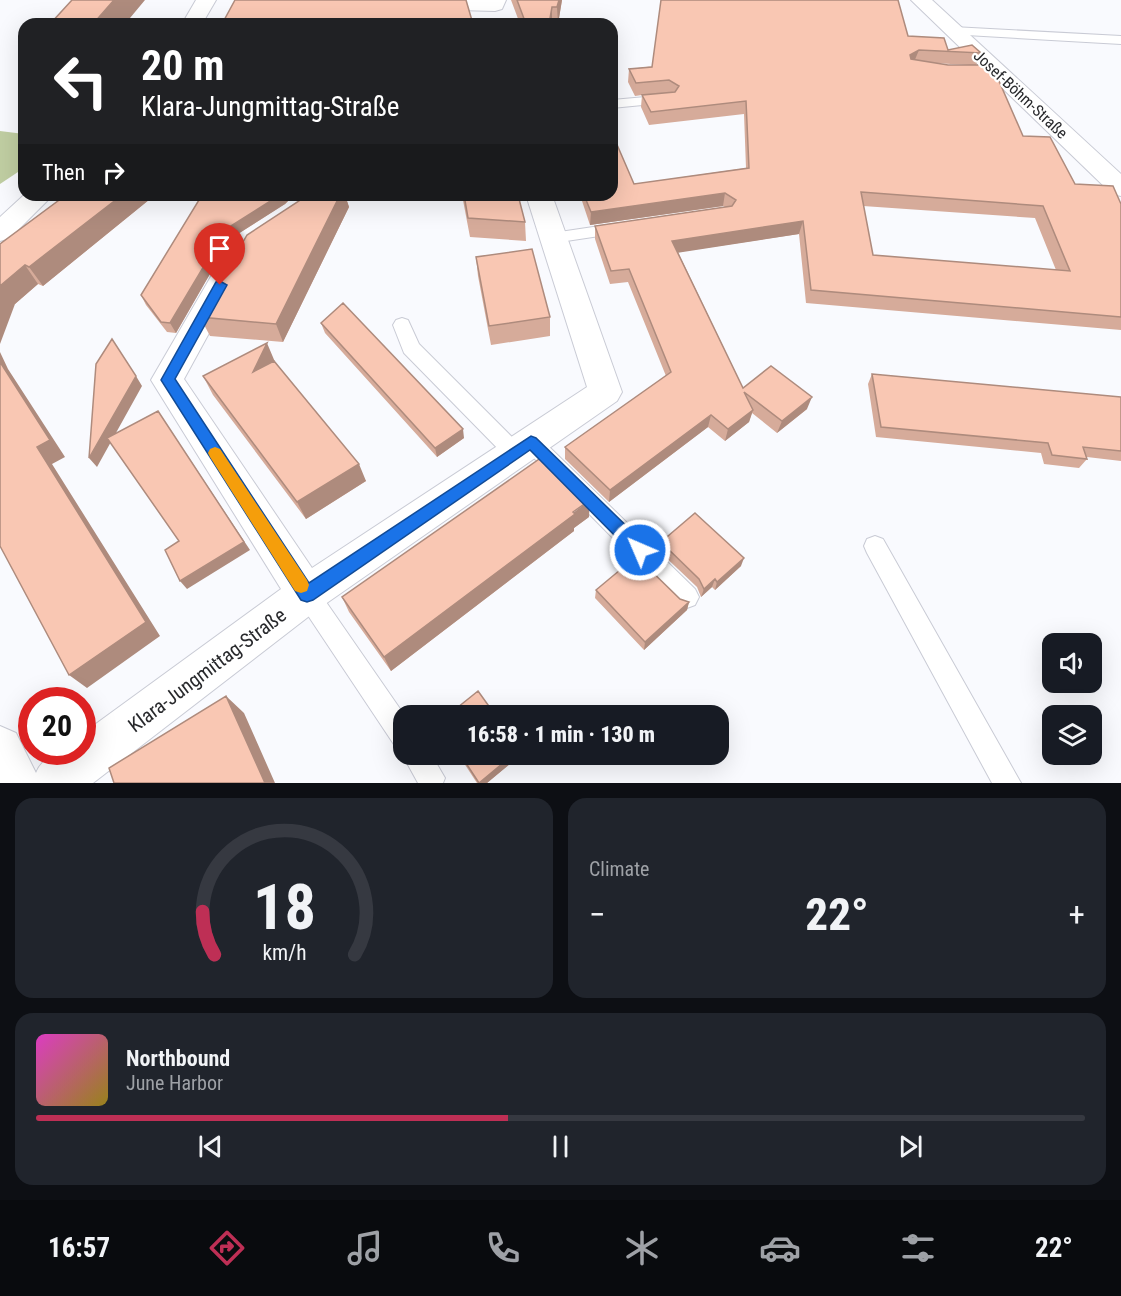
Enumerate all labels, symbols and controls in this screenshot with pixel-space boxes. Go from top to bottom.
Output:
text: 20 m [141,41,224,90]
icon: left [42,42,120,120]
street label: Josef-Böhm-Straße [970,46,1071,143]
text: Klara-Jungmittag-Straße [141,91,400,123]
icon: right [97,156,130,189]
text: Then [42,160,85,185]
pin [194,223,245,285]
icon: arrive [203,232,236,265]
position arrow [608,518,672,582]
street label: Klara-Jungmittag-Straße [123,603,291,737]
map controls [1042,633,1102,765]
button: sound [1042,633,1102,693]
speed limit sign: 20 [18,687,96,765]
button: layers [1042,705,1102,765]
text: 16:58 · 1 min · 130 m [467,722,655,747]
text: Climate [589,857,649,881]
text: 18 [252,871,316,944]
text: 22° [805,888,869,941]
text: − [589,895,606,934]
text: + [1069,895,1085,934]
text: km/h [262,940,306,965]
text: Northbound [126,1046,230,1071]
text: June Harbor [126,1071,223,1095]
icon: previous [194,1130,227,1163]
icon: pause [544,1130,577,1163]
icon: next [894,1130,927,1163]
icon: directions [206,1227,248,1269]
icon: music [344,1227,386,1269]
icon: phone [482,1227,524,1269]
icon: climate [621,1227,663,1269]
icon: car [759,1227,801,1269]
icon: filters [897,1227,939,1269]
text: 16:57 [48,1232,110,1264]
text: 22° [1035,1232,1073,1264]

